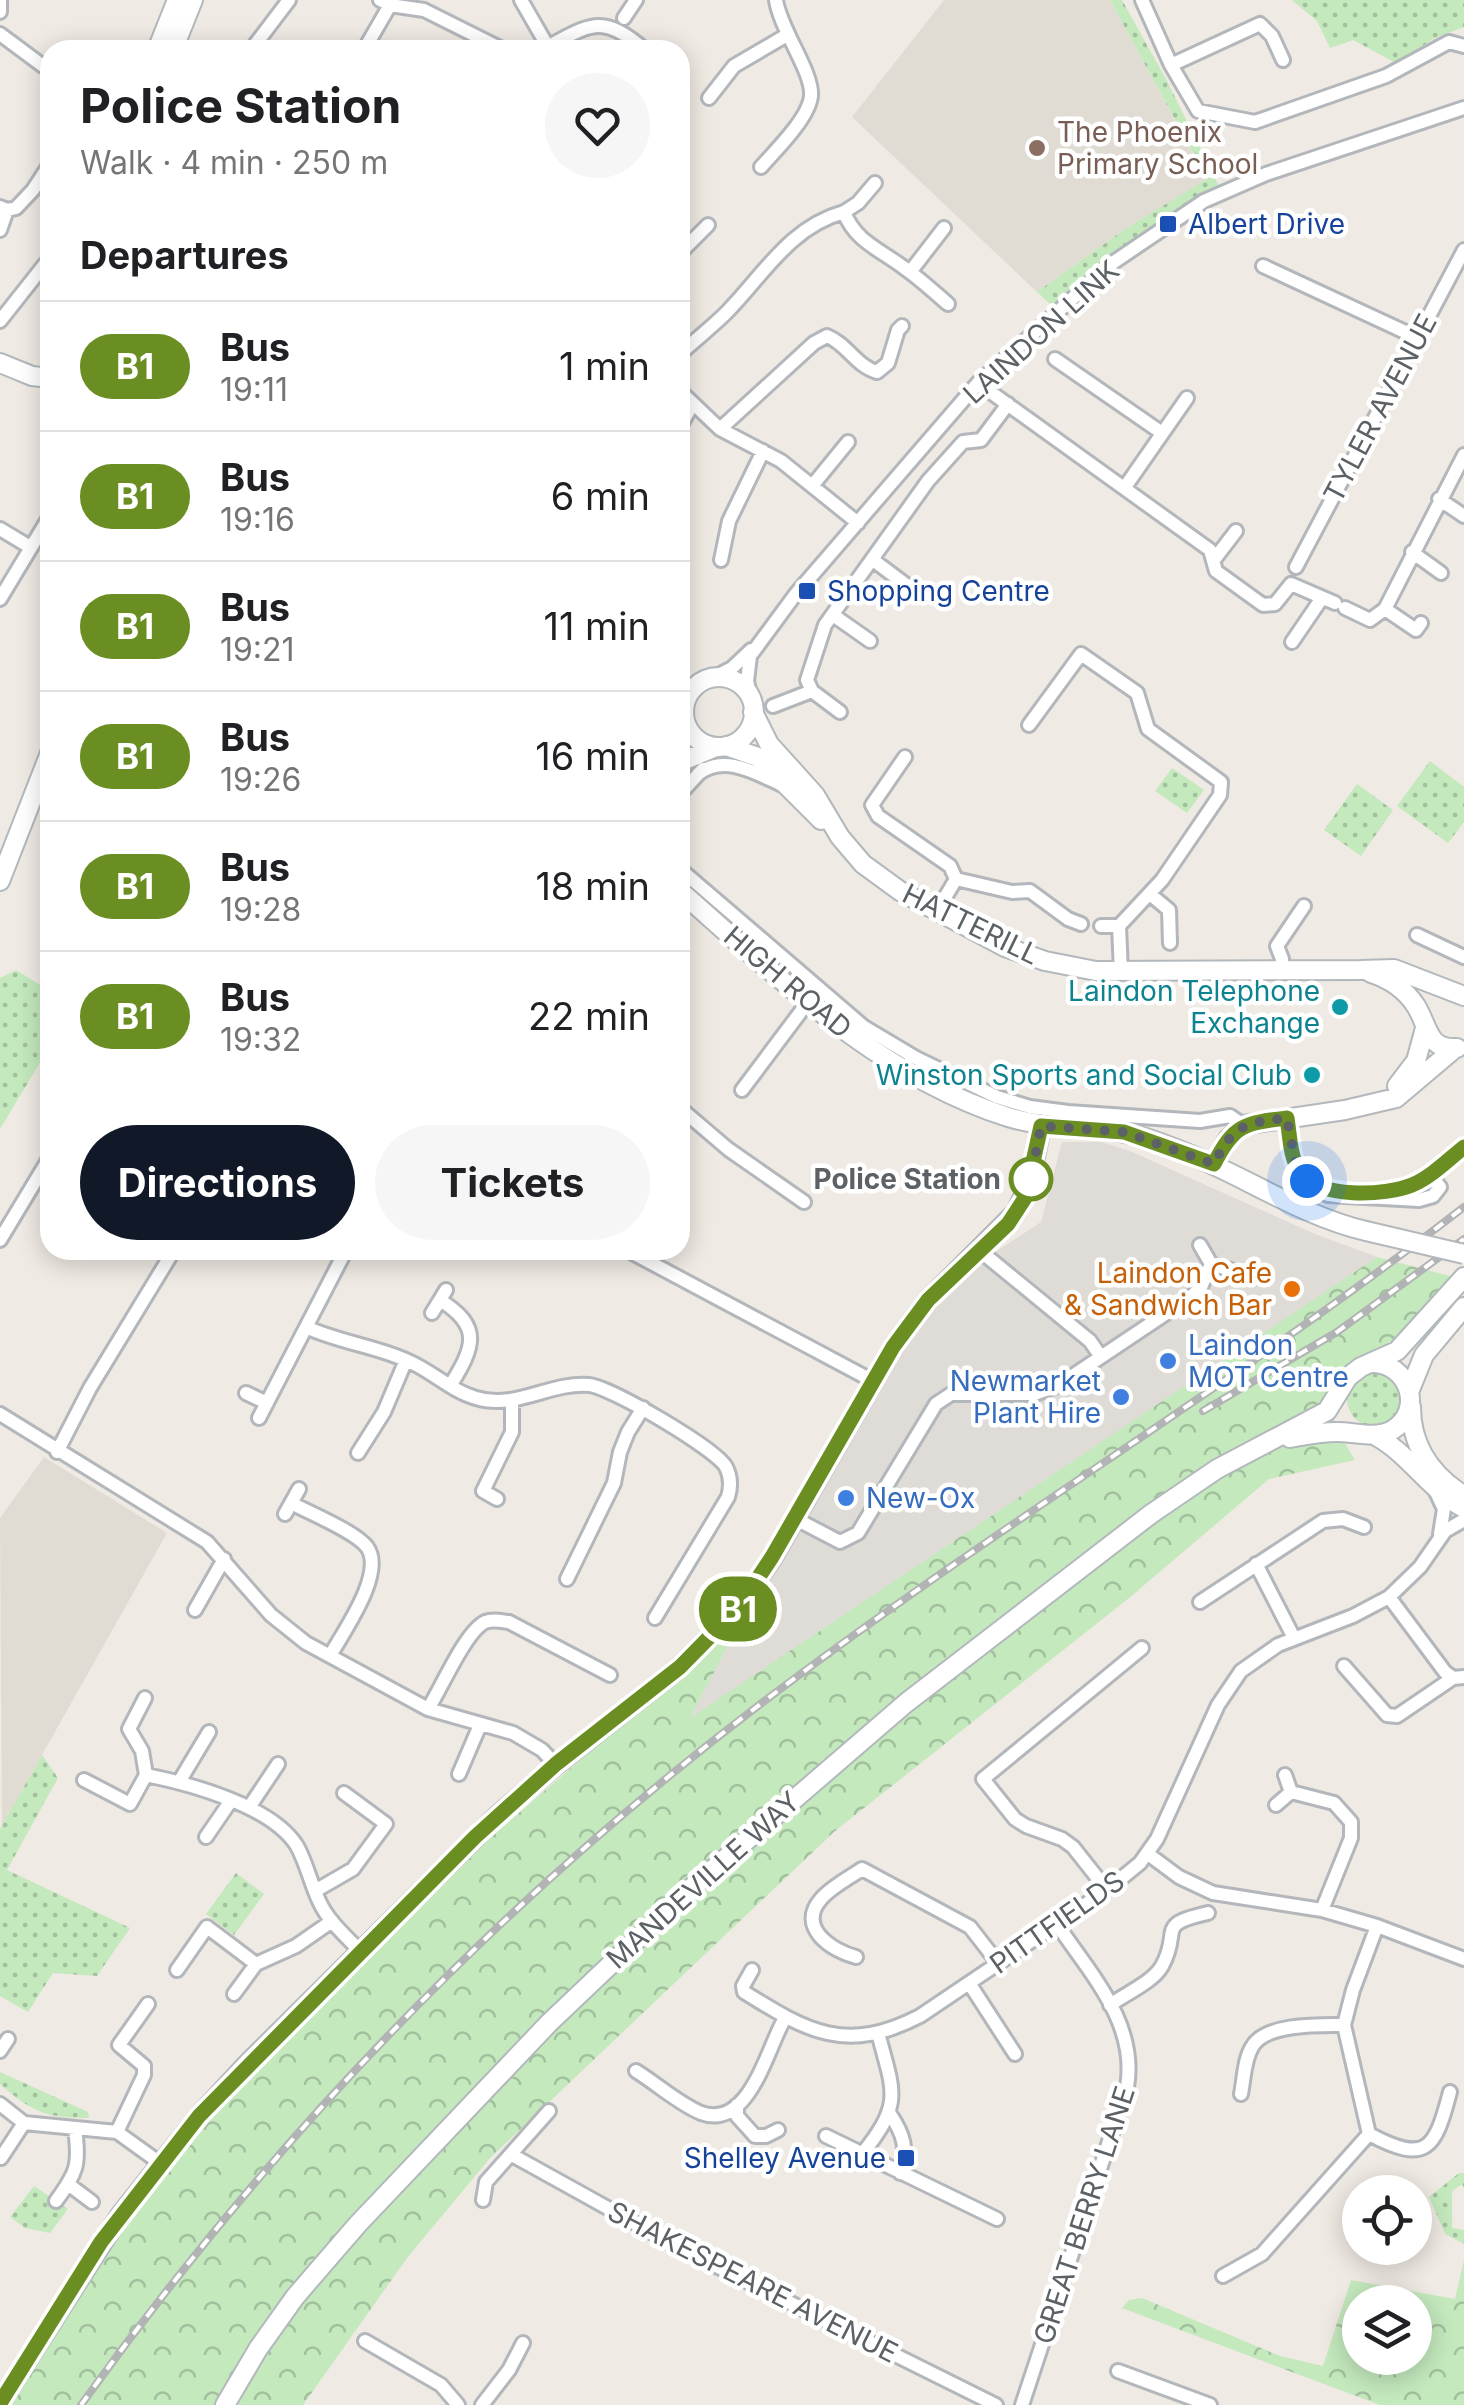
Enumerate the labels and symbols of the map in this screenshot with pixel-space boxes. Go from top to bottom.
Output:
place label: The Phoenix Primary School [1057,115,1258,181]
marker: The Phoenix Primary School [1026,137,1048,159]
place label: Albert Drive [1188,207,1345,241]
marker: Albert Drive [1157,213,1179,235]
street label: LAINDON LINK [956,253,1126,411]
street label: TYLER AVENUE [1316,308,1444,508]
place label: Shopping Centre [827,574,1050,608]
marker: Shopping Centre [796,580,818,602]
street label: HATTERILL [897,876,1045,972]
street label: HIGH ROAD [717,919,859,1045]
place label: Laindon Telephone Exchange [1068,974,1320,1040]
marker: Laindon Telephone Exchange [1329,996,1351,1018]
place label: Winston Sports and Social Club [876,1058,1292,1092]
marker: Winston Sports and Social Club [1301,1064,1323,1086]
your location [1282,1156,1332,1206]
marker: Police Station [1010,1158,1052,1200]
place label: Police Station [814,1162,1001,1196]
place label: Laindon Cafe & Sandwich Bar [1064,1256,1272,1322]
marker: Laindon Cafe & Sandwich Bar [1281,1278,1303,1300]
place label: Laindon MOT Centre [1188,1328,1349,1394]
marker: Laindon MOT Centre [1157,1350,1179,1372]
place label: Newmarket Plant Hire [950,1364,1101,1430]
marker: Newmarket Plant Hire [1110,1386,1132,1408]
place label: New-Ox [866,1481,975,1515]
marker: New-Ox [835,1487,857,1509]
line badge: B1 [693,1576,783,1642]
street label: MANDEVILLE WAY [599,1784,807,1976]
street label: PITTFIELDS [983,1863,1131,1981]
street label: GREAT BERRY LANE [1026,2082,1142,2348]
place label: Shelley Avenue [684,2141,886,2175]
marker: Shelley Avenue [895,2147,917,2169]
street label: SHAKESPEARE AVENUE [602,2194,904,2370]

